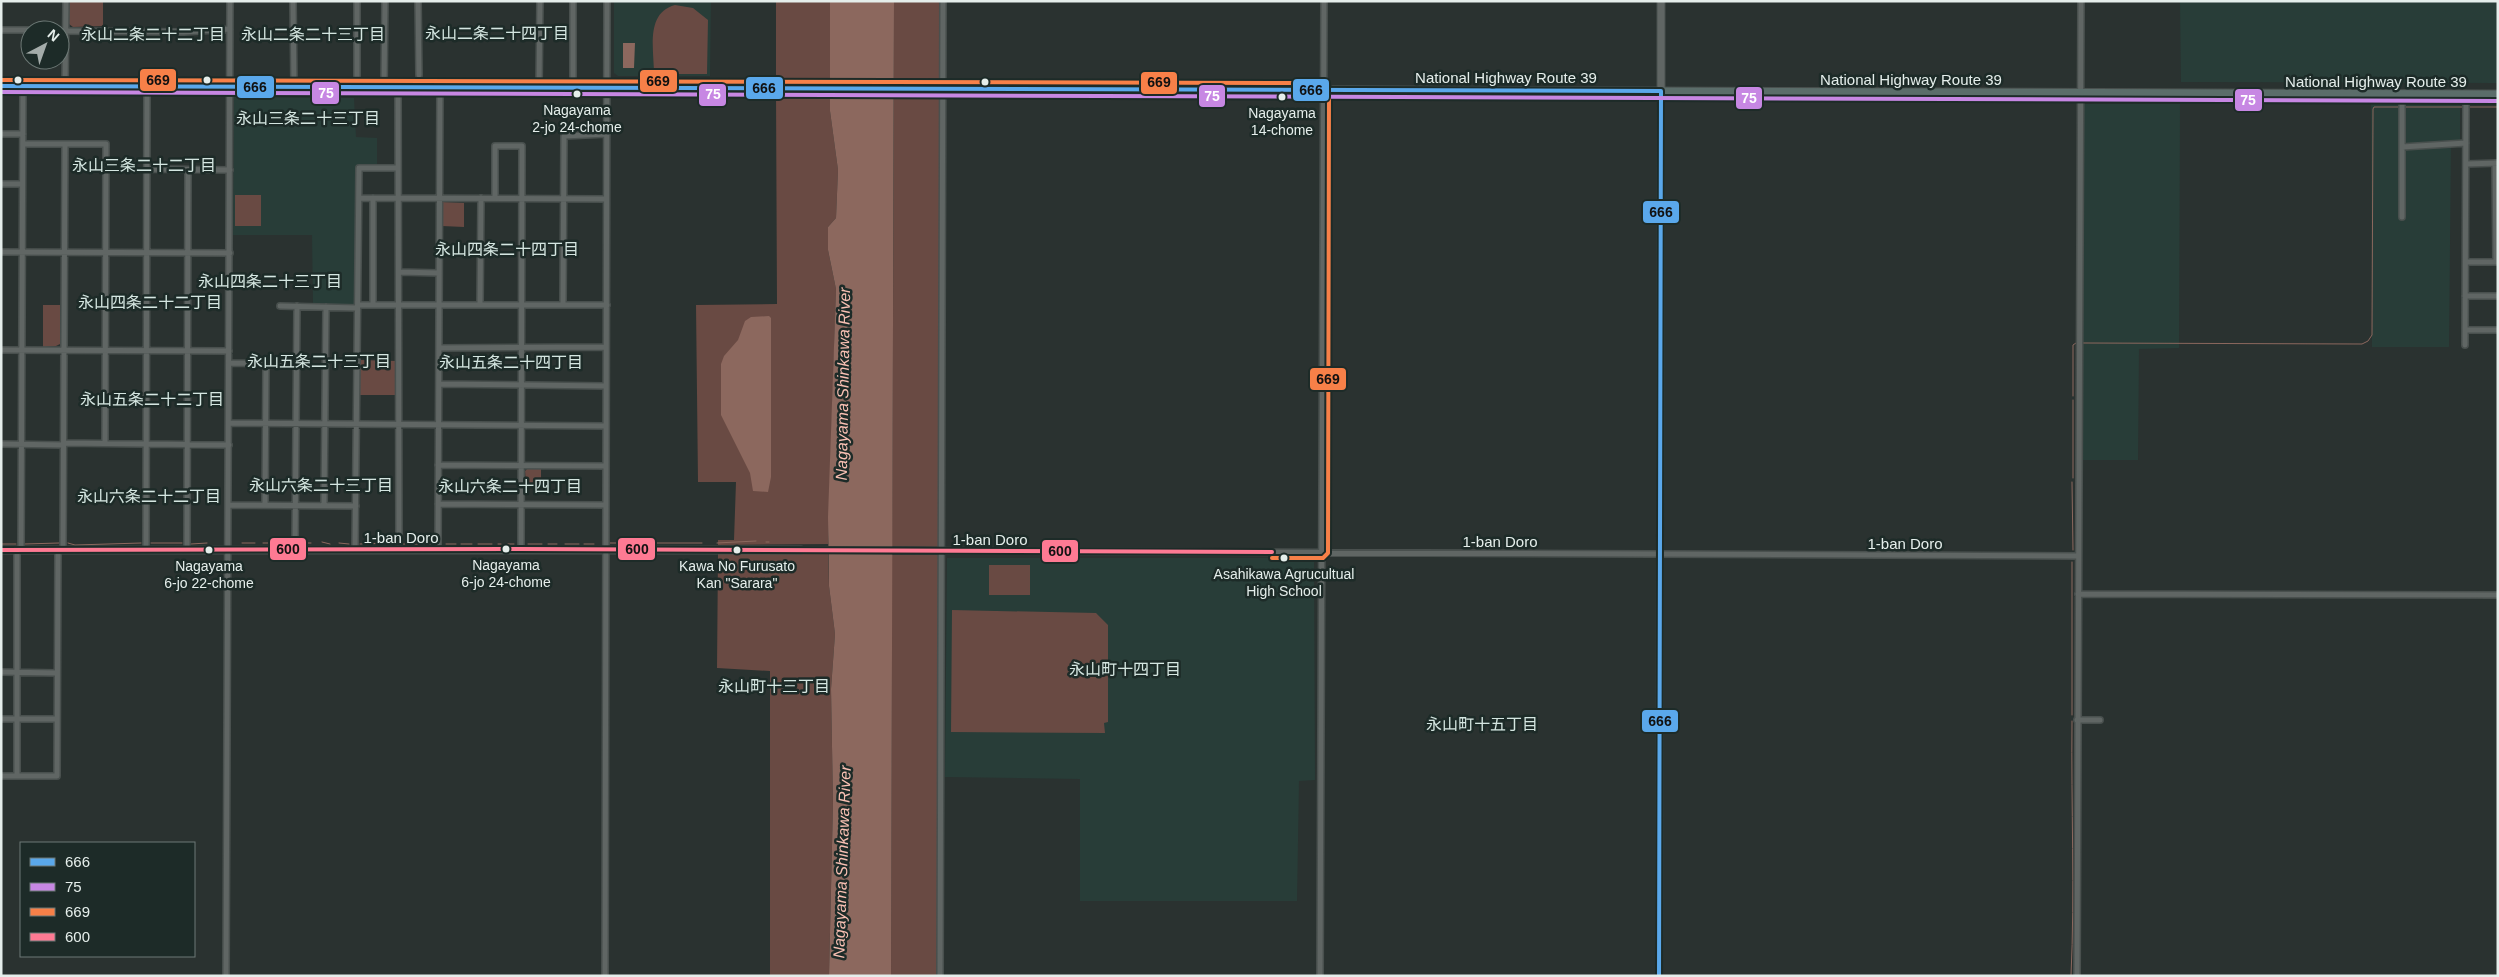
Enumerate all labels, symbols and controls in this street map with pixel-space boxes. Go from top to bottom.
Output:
north arrow [20,20,70,70]
district label: 永山二条二十四丁目 [425,25,569,42]
text: N [44,26,63,45]
district label: 永山二条二十二丁目 [81,26,225,43]
district label: 永山二条二十三丁目 [241,26,385,43]
line badge: 669 [139,68,177,92]
line badge: 669 [639,69,678,93]
street label: National Highway Route 39 [1415,69,1597,86]
line badge: 669 [1140,71,1178,95]
street label: National Highway Route 39 [1820,71,2002,88]
text: 669 [146,72,170,88]
text: 669 [646,73,670,89]
street label: National Highway Route 39 [2285,73,2467,90]
text: 669 [1147,74,1171,90]
unlabelled marker [13,75,23,85]
unlabelled marker [202,75,212,85]
line badge: 666 [236,75,275,99]
line badge: 666 [745,76,784,100]
unlabelled marker [980,77,990,87]
line badge: 666 [1292,78,1330,102]
text: 666 [243,79,267,95]
text: 666 [752,80,776,96]
line badge: 75 [311,81,340,105]
text: 666 [1299,82,1323,98]
line badge: 75 [698,83,727,107]
line badge: 75 [1198,84,1226,108]
text: 75 [318,85,334,101]
text: 75 [705,86,721,102]
line badge: 75 [1735,86,1763,110]
text: 75 [1204,88,1220,104]
line badge: 75 [2234,88,2263,112]
marker: Nagayama 2-jo 24-chome [572,89,582,99]
text: 75 [1741,90,1757,106]
marker: Nagayama 14-chome [1277,92,1287,102]
text: 75 [2240,92,2256,108]
place label: Nagayama 2-jo 24-chome [532,102,622,135]
place label: Nagayama 14-chome [1248,105,1316,138]
district label: 永山三条二十三丁目 [236,110,380,127]
district label: 永山三条二十二丁目 [72,157,216,174]
line badge: 666 [1642,200,1680,224]
text: 666 [1649,204,1673,220]
district label: 永山四条二十四丁目 [435,241,579,258]
district label: 永山四条二十三丁目 [198,273,342,290]
water label: Nagayama Shinkawa River [833,287,853,481]
district label: 永山四条二十二丁目 [78,294,222,311]
district label: 永山五条二十三丁目 [247,353,391,370]
district label: 永山五条二十四丁目 [439,354,583,371]
line badge: 669 [1309,367,1347,391]
text: 669 [1316,371,1340,387]
district label: 永山五条二十二丁目 [80,391,224,408]
district label: 永山六条二十三丁目 [249,477,393,494]
district label: 永山六条二十四丁目 [438,478,582,495]
district label: 永山六条二十二丁目 [77,488,221,505]
street label: 1-ban Doro [363,529,439,546]
street label: 1-ban Doro [952,531,1028,548]
street label: 1-ban Doro [1462,533,1538,550]
street label: 1-ban Doro [1867,535,1943,552]
line badge: 600 [269,537,307,561]
line badge: 600 [617,537,656,561]
line badge: 600 [1041,539,1079,563]
text: 600 [276,541,300,557]
text: 600 [625,541,649,557]
text: 600 [1048,543,1072,559]
marker: Nagayama 6-jo 24-chome [501,544,511,554]
marker: Nagayama 6-jo 22-chome [204,545,214,555]
marker: Kawa No Furusato Kan "Sarara" [732,545,742,555]
marker: Asahikawa Agrucultual High School [1279,553,1289,563]
place label: Nagayama 6-jo 24-chome [461,557,551,590]
place label: Nagayama 6-jo 22-chome [164,558,254,591]
place label: Kawa No Furusato Kan "Sarara" [679,558,795,591]
place label: Asahikawa Agrucultual High School [1214,566,1354,599]
district label: 永山町十四丁目 [1069,661,1181,678]
district label: 永山町十三丁目 [718,678,830,695]
line badge: 666 [1641,709,1679,733]
text: 666 [1648,713,1672,729]
district label: 永山町十五丁目 [1426,716,1538,733]
water label: Nagayama Shinkawa River [830,765,854,959]
legend [20,842,195,957]
text: 666 [65,853,90,870]
text: 75 [65,878,82,895]
text: 669 [65,903,90,920]
text: 600 [65,928,90,945]

